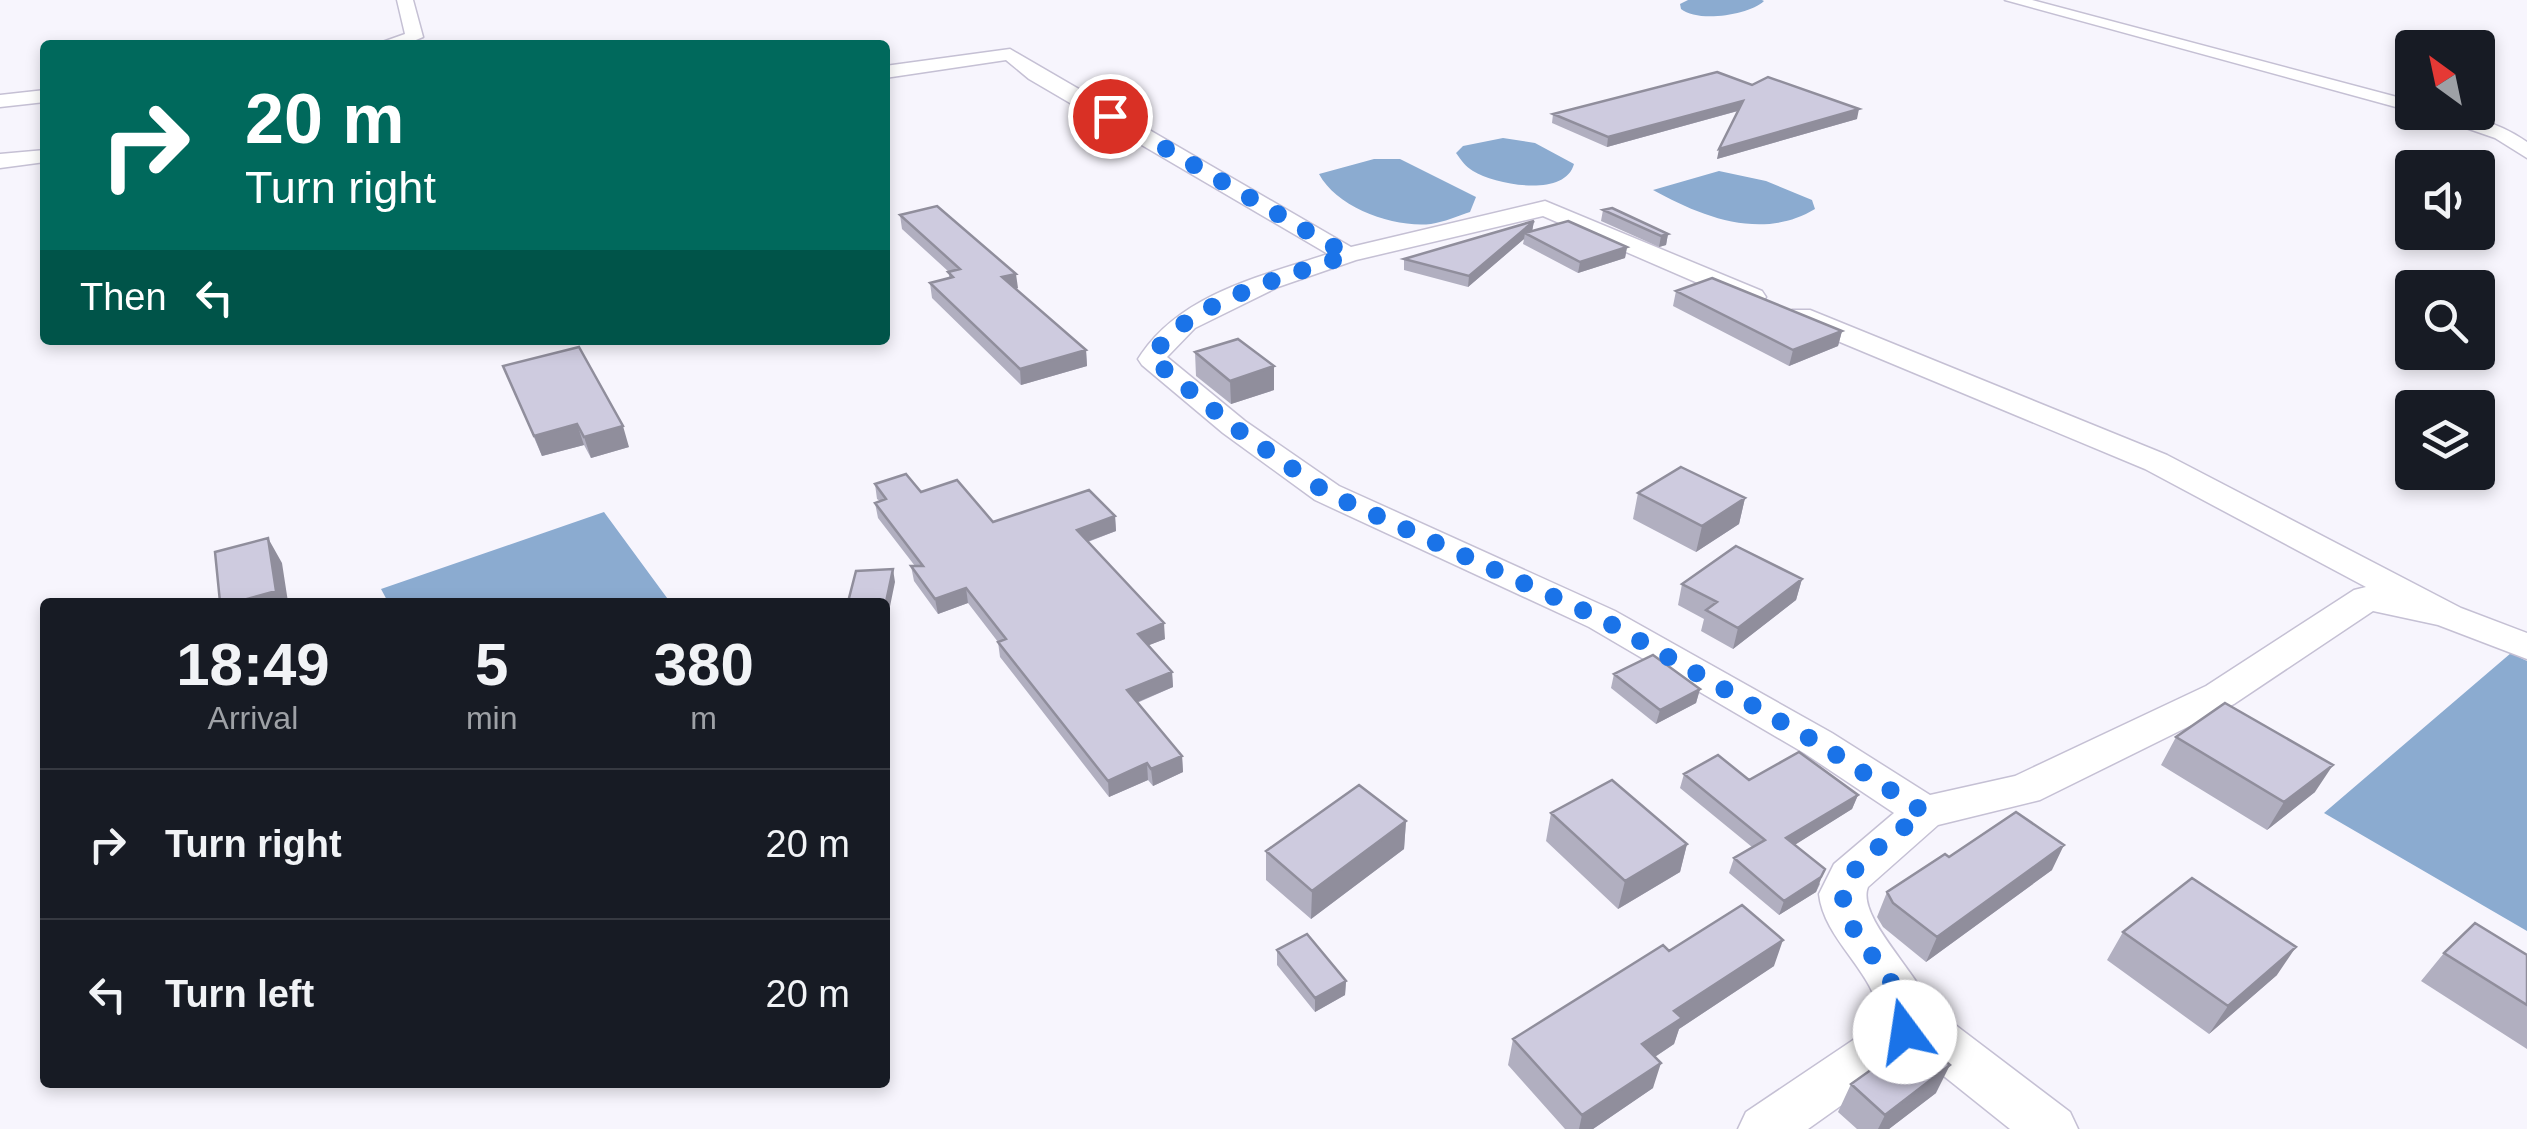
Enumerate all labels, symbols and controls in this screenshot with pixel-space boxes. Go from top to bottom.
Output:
north arrow [2395,30,2495,130]
map controls [2395,30,2495,490]
pin [1068,74,1153,159]
icon: right [80,80,210,210]
text: 20 m [245,80,405,158]
icon: arrive [1083,89,1138,144]
button: sound [2395,150,2495,250]
text: Turn right [245,162,436,213]
icon: left [187,270,242,325]
button: search [2395,270,2495,370]
text: Then [80,276,167,318]
button: layers [2395,390,2495,490]
text: 18:49 [176,631,330,698]
text: 5 [475,631,508,698]
text: 380 [654,631,754,698]
text: Arrival [208,700,298,736]
text: min [466,700,517,736]
text: m [690,700,717,736]
icon: right [80,817,135,872]
text: Turn right [165,823,342,865]
text: 20 m [766,823,850,865]
icon: left [80,967,135,1022]
text: Turn left [165,973,314,1015]
text: 20 m [766,973,850,1015]
position arrow [1853,980,1957,1084]

